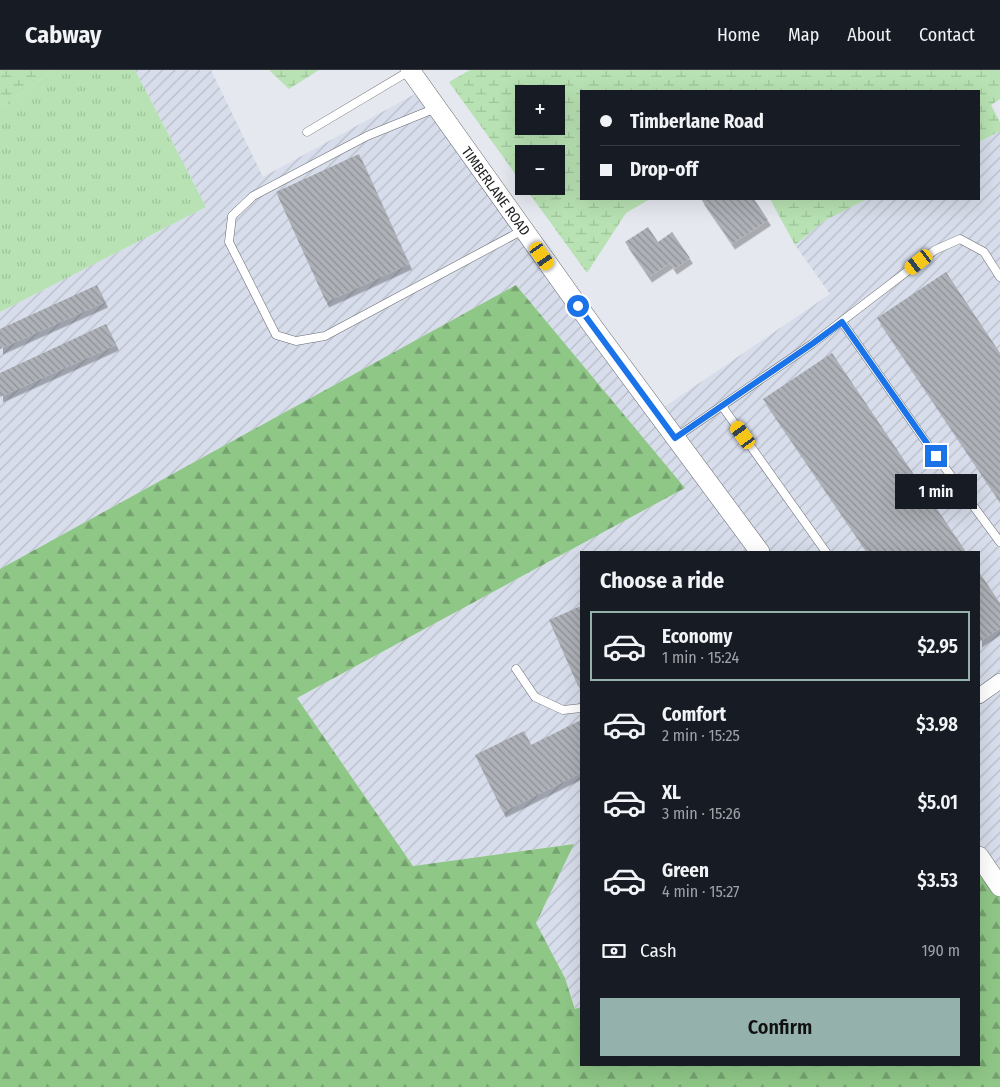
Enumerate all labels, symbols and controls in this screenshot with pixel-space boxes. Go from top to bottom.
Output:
text: Cabway [25,21,101,49]
text: Home [717,24,760,46]
text: Map [788,24,819,46]
text: About [847,24,891,46]
text: Contact [919,24,975,46]
map controls [515,85,565,195]
button: + [515,85,565,135]
text: Timberlane Road [630,110,764,133]
street label: TIMBERLANE ROAD [458,144,533,239]
button: − [515,145,565,195]
text: Drop-off [630,158,698,181]
car [527,239,556,273]
car [902,247,935,277]
route start [567,295,589,317]
car [728,418,757,452]
route end [925,445,947,467]
callout: 1 min [895,474,977,508]
text: 1 min [919,482,953,501]
text: Choose a ride [600,567,724,594]
icon: car [602,624,647,669]
text: Economy [662,625,732,648]
text: $2.95 [917,635,958,658]
text: 1 min · 15:24 [662,648,739,667]
icon: car [602,702,647,747]
text: Comfort [662,703,726,726]
text: $3.98 [916,713,958,736]
text: 2 min · 15:25 [662,726,740,745]
icon: car [602,780,647,825]
text: XL [662,781,681,804]
text: $5.01 [918,791,958,814]
text: 3 min · 15:26 [662,804,741,823]
icon: car [602,858,647,903]
text: Green [662,859,709,882]
text: $3.53 [917,869,958,892]
text: 4 min · 15:27 [662,882,740,901]
icon: cash [600,937,628,965]
text: Cash [640,939,677,962]
text: 190 m [922,941,960,960]
button: Confirm [600,998,960,1056]

